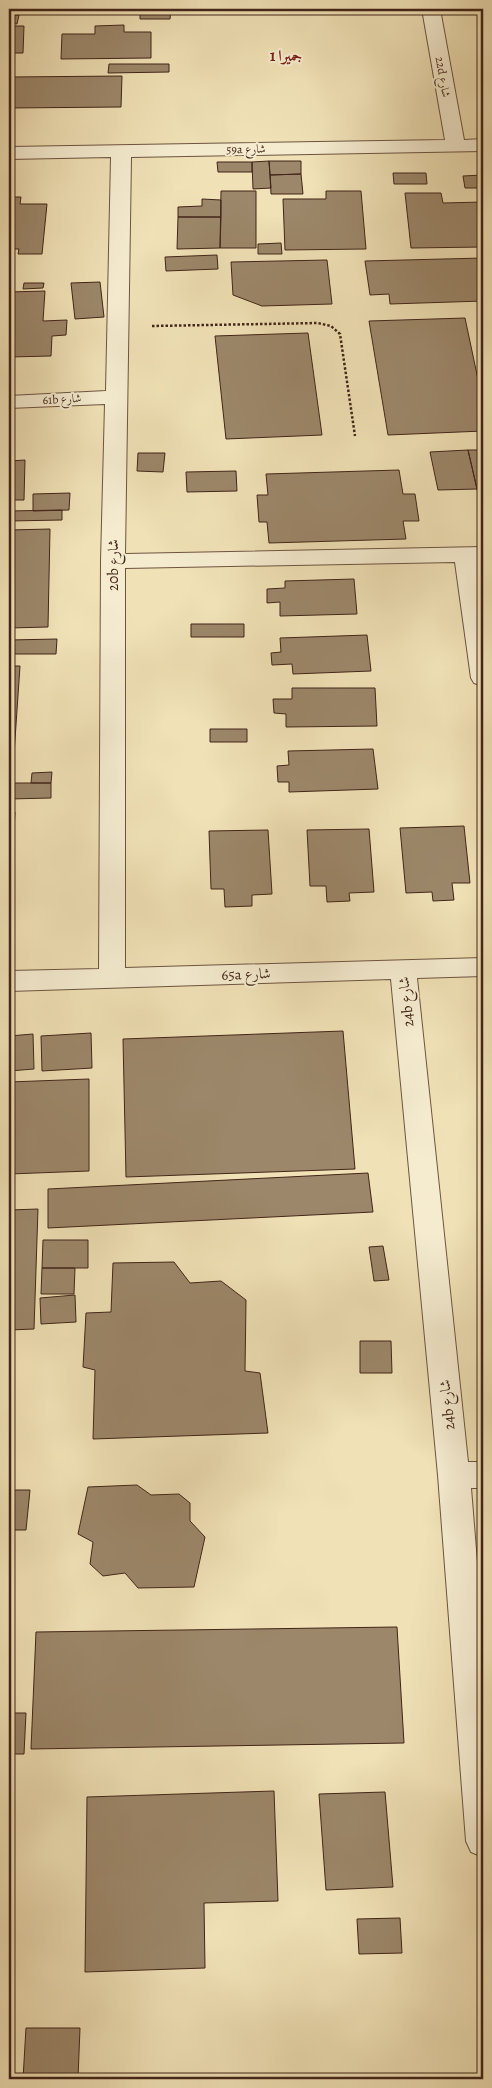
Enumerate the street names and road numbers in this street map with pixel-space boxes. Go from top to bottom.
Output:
street label: 22d شارع [429,55,454,99]
street label: 59a شارع [226,141,266,160]
street label: 61b شارع [42,390,82,411]
street label: 20b شارع [103,539,126,591]
street label: 65a شارع [221,963,271,988]
street label: 24b شارع [393,975,422,1028]
street label: 24b شارع [434,1378,463,1431]

